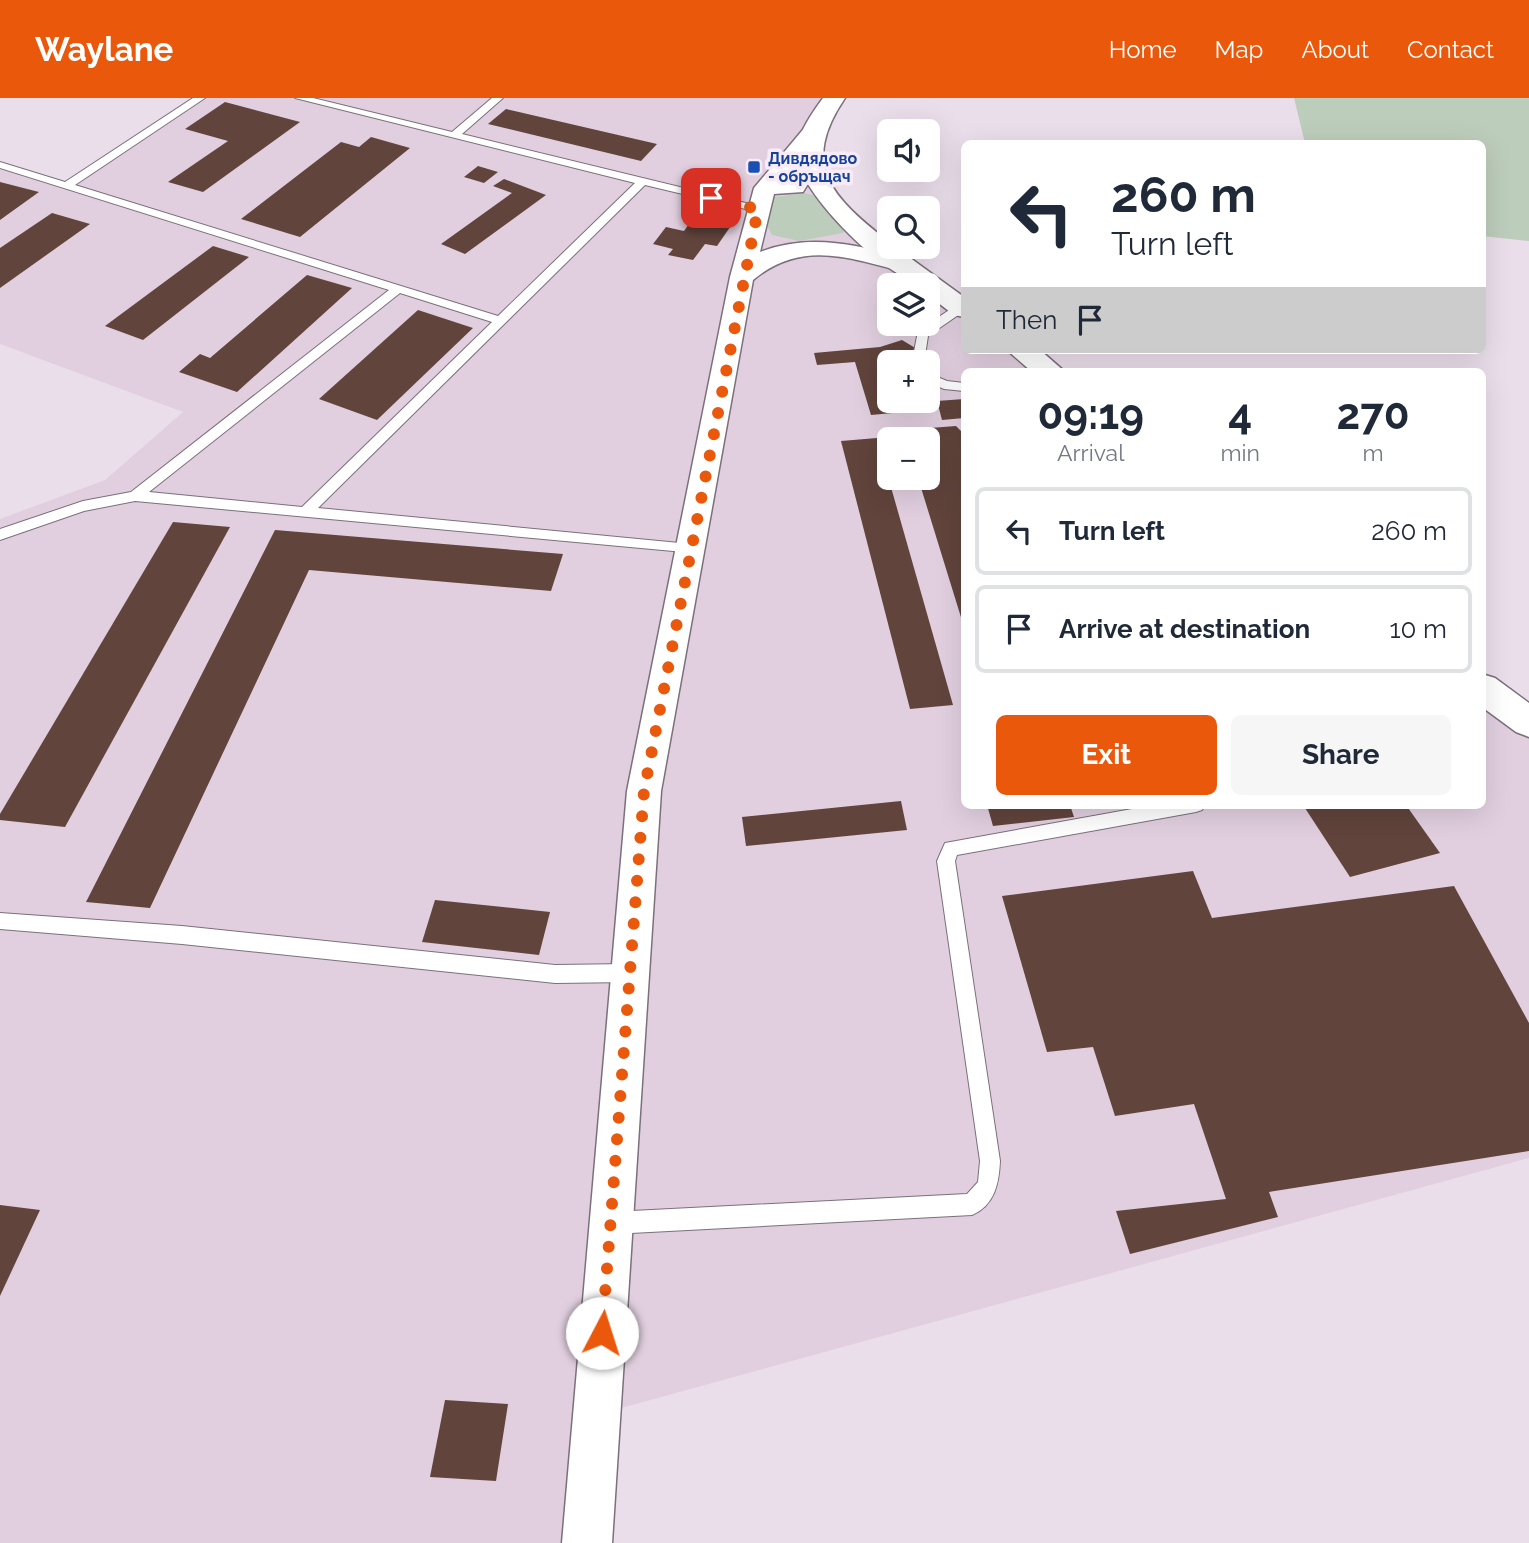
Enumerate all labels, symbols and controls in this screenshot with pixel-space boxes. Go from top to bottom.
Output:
text: Waylane [35,30,173,69]
text: Home [1109,35,1177,64]
text: Map [1215,35,1263,64]
text: About [1301,35,1369,64]
text: Contact [1407,35,1494,64]
map controls [877,119,940,490]
button: sound [877,119,940,182]
place label: Дивдядово - обръщач [768,149,857,186]
marker: Дивдядово - обръщач [746,159,762,175]
text: 260 m [1111,166,1256,223]
pin [681,168,741,228]
icon: left [996,168,1087,259]
icon: arrive [692,179,730,217]
button: search [877,196,940,259]
text: Turn left [1111,225,1233,262]
button: layers [877,273,940,336]
icon: arrive [1071,301,1109,339]
text: Then [996,305,1057,335]
button: + [877,350,940,413]
text: 09:19 [1038,390,1144,439]
text: 4 [1228,390,1252,439]
text: 270 [1336,390,1410,439]
button: − [877,427,940,490]
text: Arrival [1057,439,1124,466]
text: min [1220,439,1260,466]
text: m [1362,439,1384,466]
icon: left [1000,512,1038,550]
text: Turn left [1059,516,1165,546]
text: 260 m [1371,516,1447,546]
icon: arrive [1000,610,1038,648]
text: Arrive at destination [1059,614,1310,644]
text: 10 m [1389,614,1447,644]
button: Exit [996,715,1217,795]
button: Share [1231,715,1451,795]
position arrow [565,1296,639,1370]

